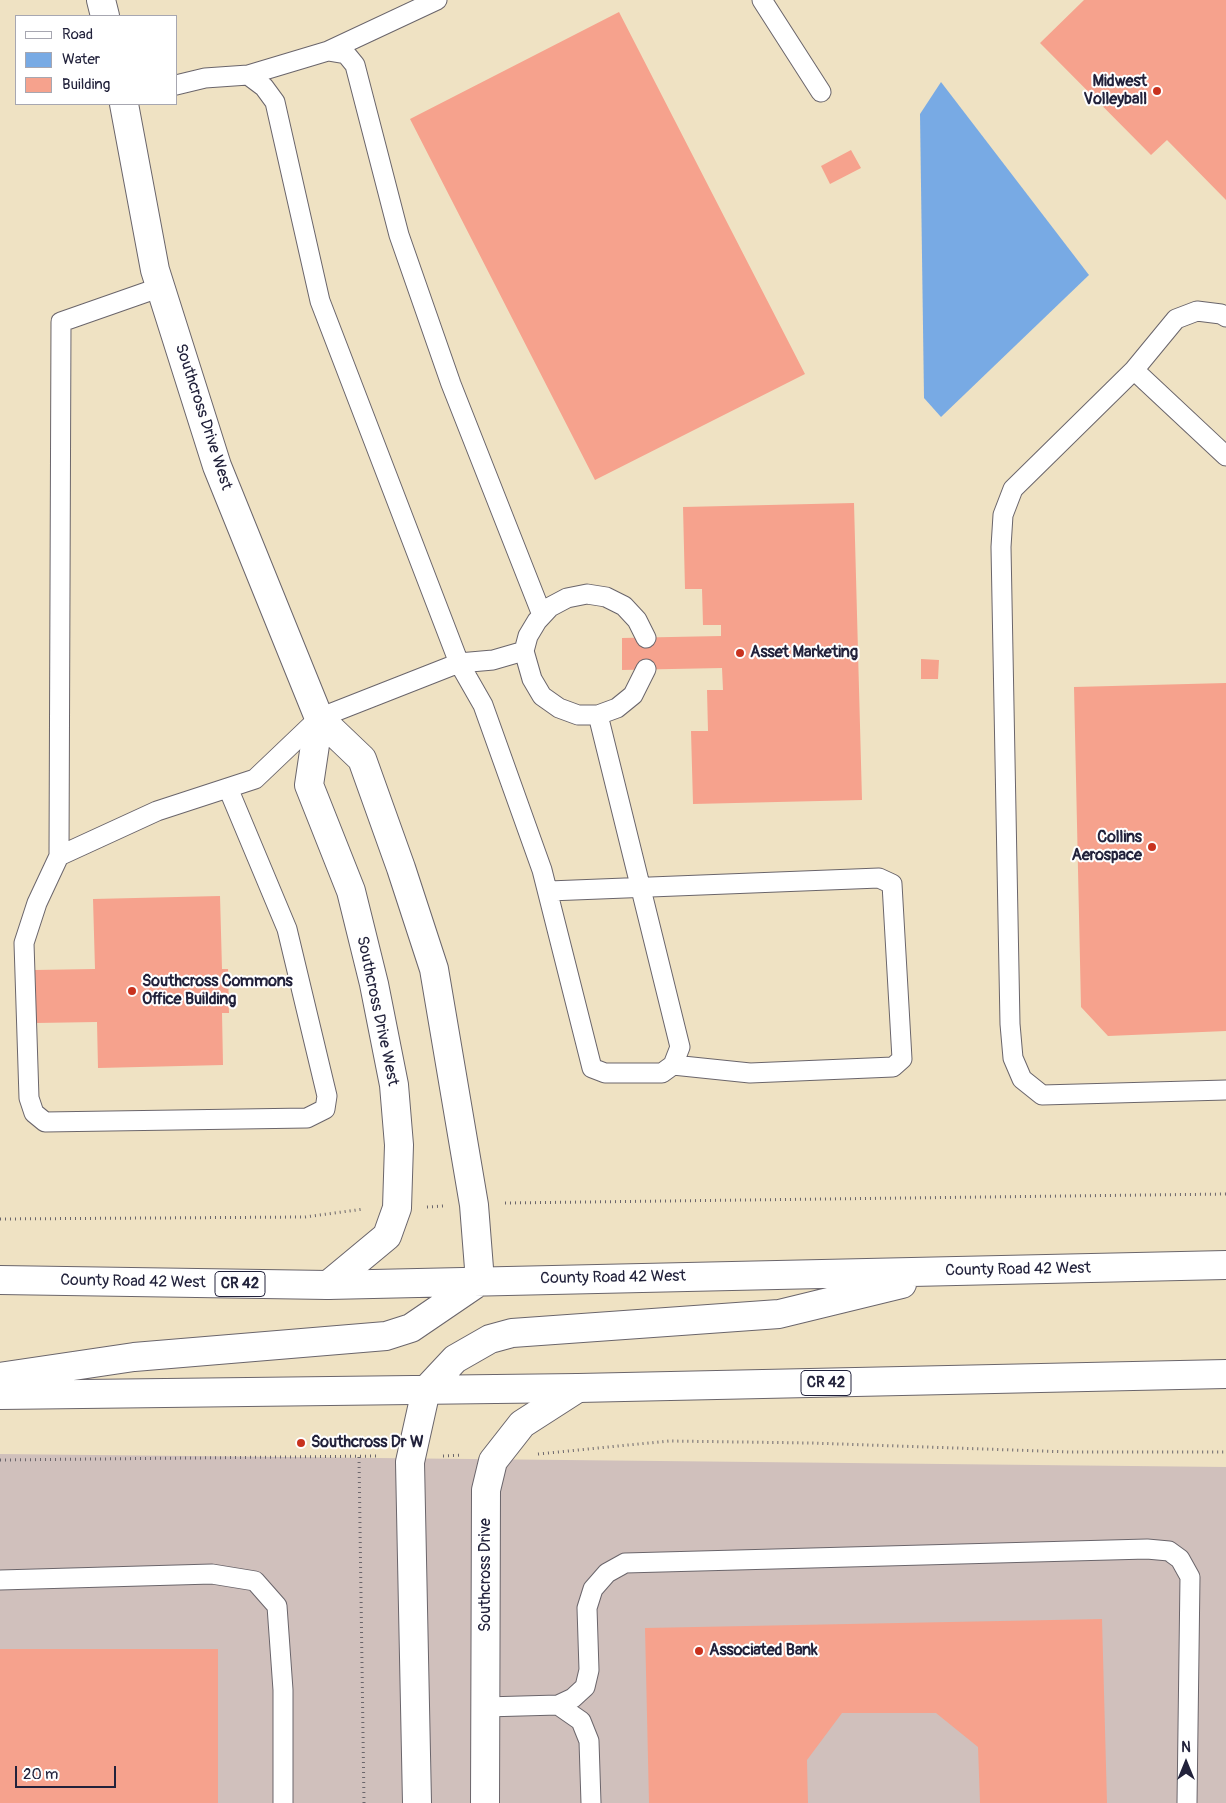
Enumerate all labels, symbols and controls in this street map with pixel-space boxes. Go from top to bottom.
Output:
legend [15,15,178,105]
text: Road [62,25,93,44]
text: Water [62,50,100,69]
place label: Midwest Volleyball [1084,72,1147,110]
text: Building [62,75,110,94]
marker: Midwest Volleyball [1151,85,1163,97]
street label: Southcross Drive West [170,341,236,493]
place label: Asset Marketing [750,643,858,663]
marker: Asset Marketing [734,647,746,659]
place label: Collins Aerospace [1072,828,1142,866]
marker: Collins Aerospace [1146,841,1158,853]
street label: Southcross Drive West [352,934,402,1088]
place label: Southcross Commons Office Building [142,972,293,1010]
marker: Southcross Commons Office Building [126,985,138,997]
street label: County Road 42 West [945,1259,1091,1281]
street label: County Road 42 West [540,1267,686,1289]
street label: County Road 42 West [60,1271,206,1293]
road number: CR 42 [215,1272,265,1296]
road number: CR 42 [801,1370,851,1396]
place label: Southcross Dr W [311,1433,424,1453]
marker: Southcross Dr W [295,1437,307,1449]
street label: Southcross Drive [476,1518,496,1632]
place label: Associated Bank [709,1641,818,1661]
marker: Associated Bank [693,1645,705,1657]
north arrow [1161,1738,1211,1788]
text: N [1181,1739,1191,1756]
scale bar [18,1756,119,1788]
text: 20 m [23,1765,58,1784]

